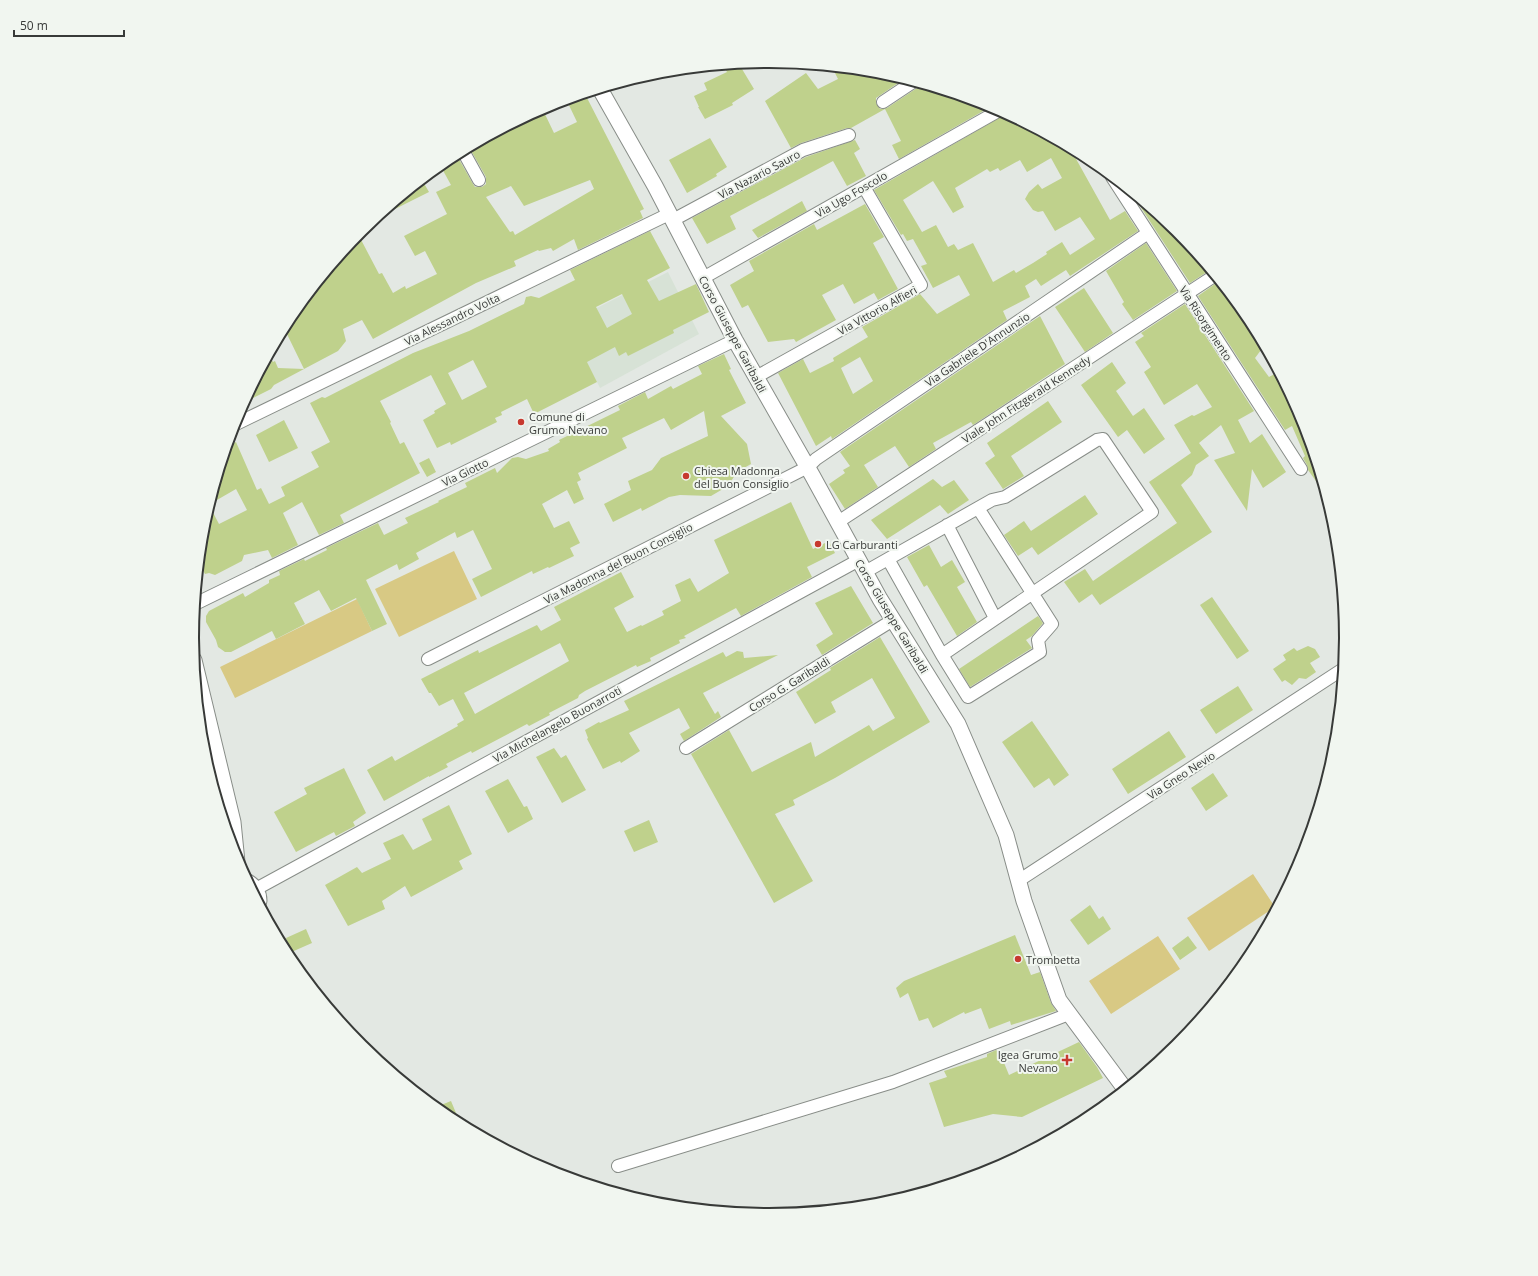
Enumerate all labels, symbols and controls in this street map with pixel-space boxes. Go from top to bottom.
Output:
scale bar [14,12,124,38]
text: 50 m [20,17,48,34]
street label: Via Nazario Sauro [715,146,803,202]
street label: Via Ugo Foscolo [812,167,890,221]
street label: Corso Giuseppe Garibaldi [696,273,770,395]
street label: Via Vittorio Alfieri [835,282,919,338]
street label: Via Risorgimento [1176,283,1236,364]
street label: Via Alessandro Volta [402,289,502,349]
street label: Via Gabriele D'Annunzio [922,308,1033,390]
street label: Viale John Fitzgerald Kennedy [959,351,1094,446]
place label: Comune di Grumo Nevano [529,409,608,437]
marker: Comune di Grumo Nevano [516,417,526,427]
street label: Via Giotto [439,454,491,490]
place label: Chiesa Madonna del Buon Consiglio [694,463,789,491]
marker: Chiesa Madonna del Buon Consiglio [681,471,691,481]
street label: Via Madonna del Buon Consiglio [541,519,695,607]
place label: LG Carburanti [826,537,898,552]
marker: LG Carburanti [813,539,823,549]
street label: Corso Giuseppe Garibaldi [852,556,932,676]
street label: Corso G. Garibaldi [746,653,832,715]
street label: Via Michelangelo Buonarroti [490,682,624,766]
street label: Via Gneo Nevio [1144,747,1218,803]
place label: Trombetta [1026,952,1080,967]
marker: Trombetta [1013,954,1023,964]
place label: Igea Grumo Nevano [998,1047,1058,1075]
marker: Igea Grumo Nevano [1061,1054,1073,1066]

